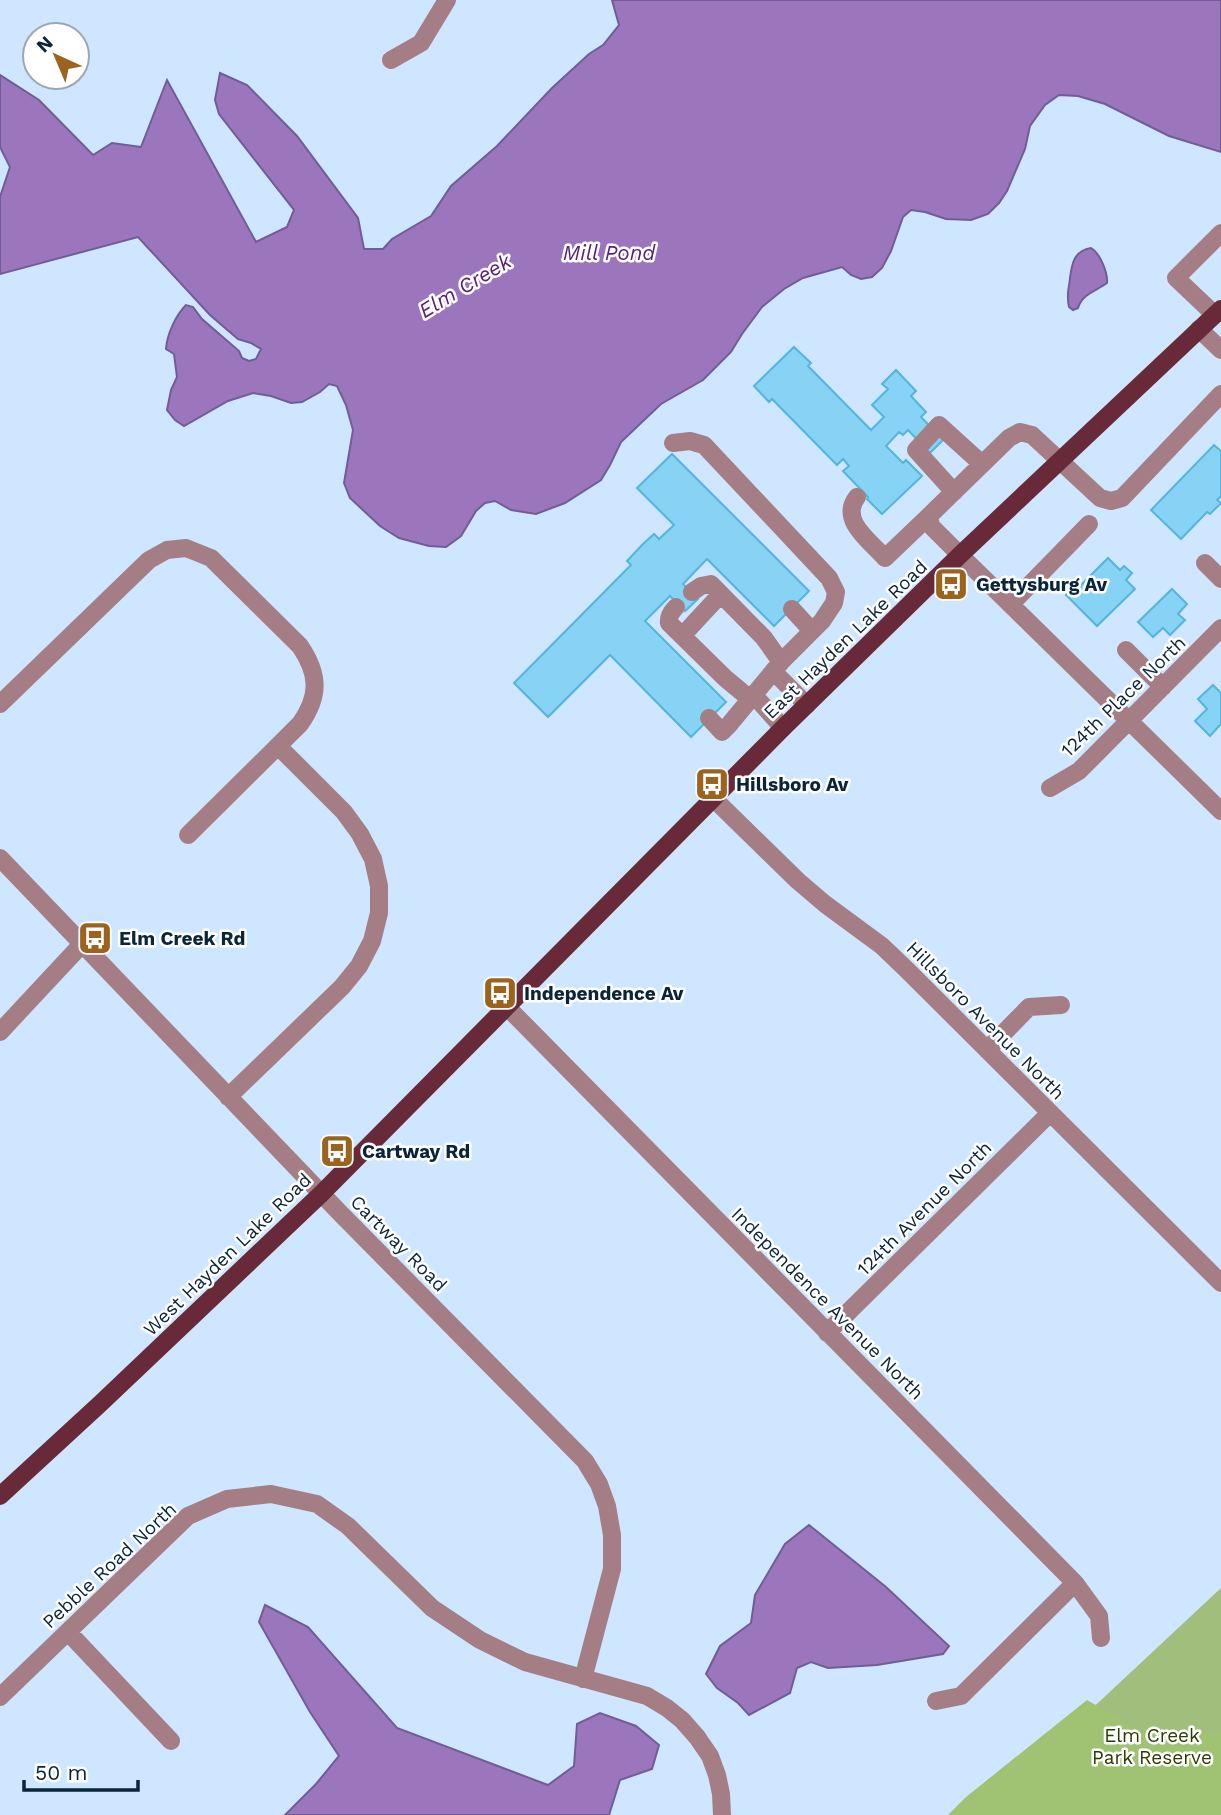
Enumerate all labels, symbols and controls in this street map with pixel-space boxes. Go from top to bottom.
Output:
north arrow [21,21,91,91]
text: N [31,31,58,57]
water label: Mill Pond [563,240,656,265]
water label: Elm Creek [414,248,516,323]
street label: East Hayden Lake Road [759,555,932,724]
bus stop icon: Gettysburg Av [932,565,970,603]
place label: Gettysburg Av [976,573,1107,596]
street label: 124th Place North [1056,631,1190,762]
bus stop icon: Hillsboro Av [693,765,731,803]
place label: Hillsboro Av [736,773,849,796]
bus stop icon: Elm Creek Rd [76,919,114,957]
place label: Elm Creek Rd [119,927,245,950]
street label: Hillsboro Avenue North [902,936,1070,1104]
bus stop icon: Independence Av [481,974,519,1012]
place label: Independence Av [524,982,684,1005]
bus stop icon: Cartway Rd [318,1132,356,1170]
street label: 124th Avenue North [852,1136,996,1280]
place label: Cartway Rd [362,1140,470,1163]
street label: West Hayden Lake Road [139,1168,316,1341]
street label: Cartway Road [346,1190,452,1296]
street label: Independence Avenue North [727,1202,929,1404]
street label: Pebble Road North [38,1497,181,1633]
park label: Elm Creek Park Reserve [1092,1724,1212,1769]
scale bar [24,1748,138,1792]
text: 50 m [35,1760,87,1785]

